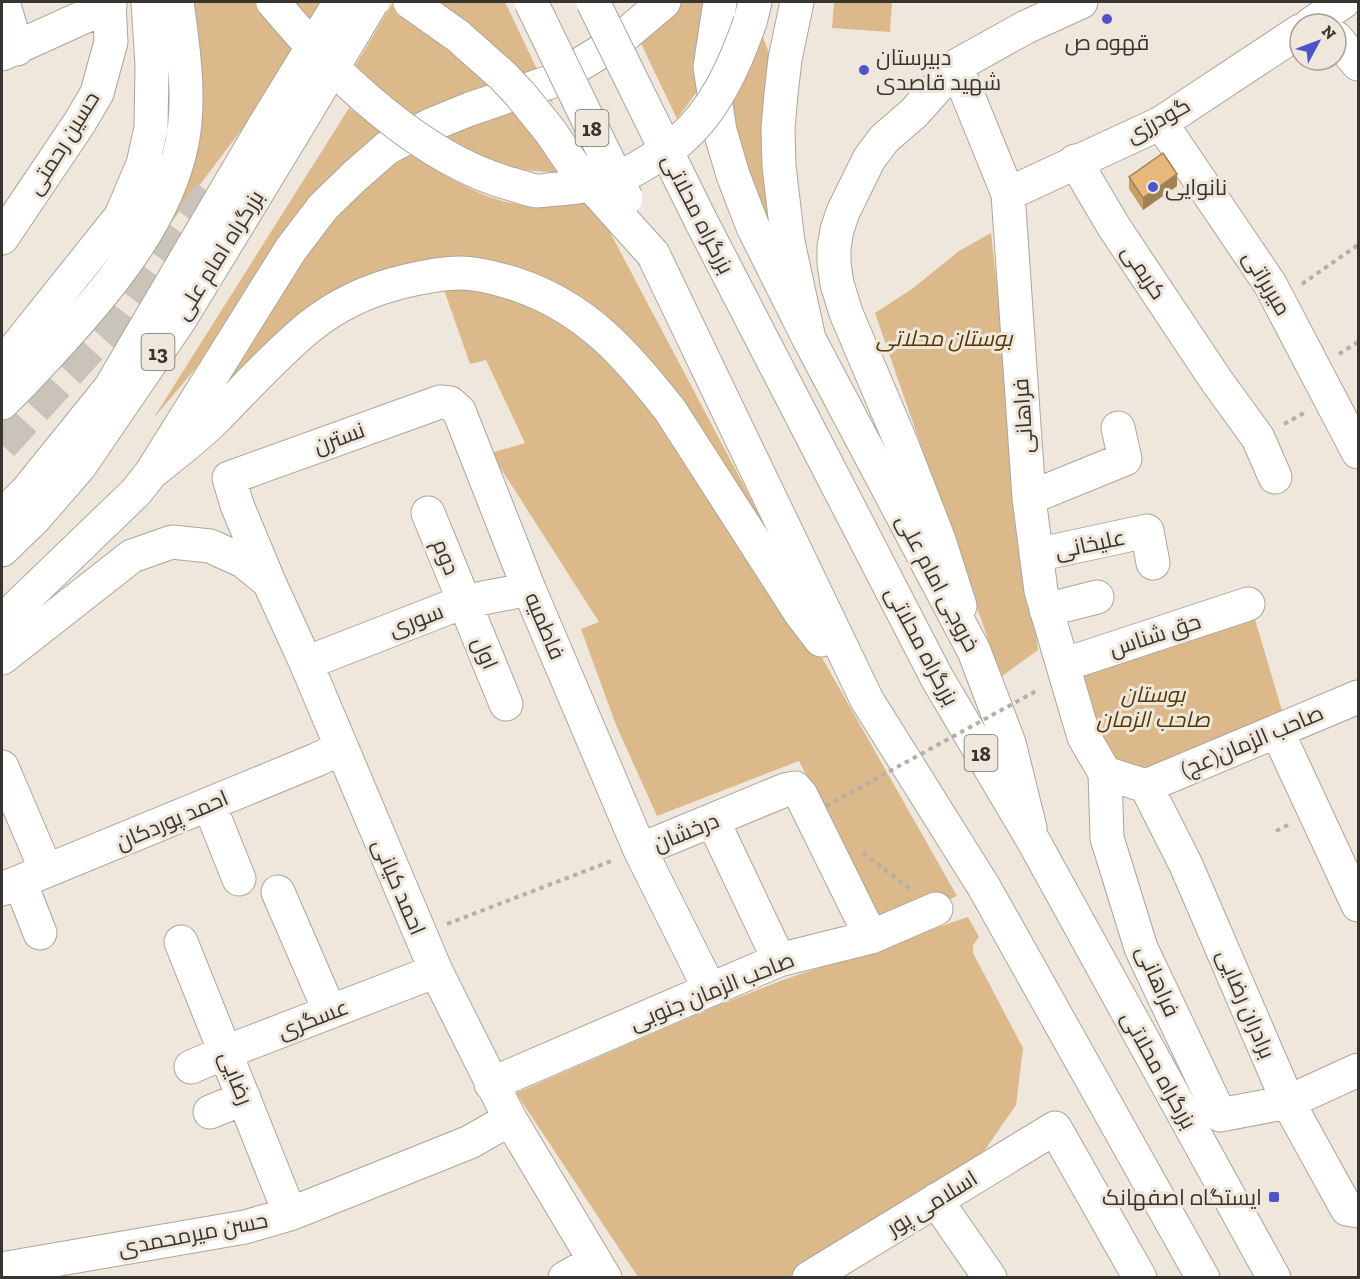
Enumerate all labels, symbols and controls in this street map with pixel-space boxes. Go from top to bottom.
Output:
marker: قهوه ص [1100,12,1114,26]
north arrow [1288,12,1348,72]
text: N [1318,22,1340,43]
place label: قهوه ص [1065,29,1149,56]
place label: دبیرستان شهید قاصدی [876,44,1001,96]
marker: دبیرستان شهید قاصدی [857,63,871,77]
street label: حسین رحمتی [21,86,105,200]
street label: گودرزی [1121,91,1195,149]
road number: 18 [576,110,608,146]
street label: بزرگراه محلاتی [656,150,740,278]
place label: نانوایی [1165,174,1227,201]
marker: نانوایی [1146,180,1160,194]
street label: بزرگراه امام علی [168,185,271,326]
street label: کریمی [1116,239,1172,305]
street label: میربراتی [1237,246,1297,320]
park label: بوستان محلاتی [876,325,1013,352]
road number: 13 [142,334,174,370]
street label: فراهانی [1007,378,1039,454]
street label: نسترن [310,416,368,460]
street label: خروجی امام علی [889,510,986,657]
street label: علیخانی [1052,523,1128,565]
street label: دوم [425,535,465,580]
street label: بزرگراه محلاتی [879,582,965,710]
street label: فاطمیه [519,588,571,664]
street label: سوری [385,597,447,643]
street label: حق شناس [1106,608,1204,662]
street label: اول [466,633,504,673]
park label: بوستان صاحب الزمان [1096,681,1211,733]
street label: صاحب الزمان(عج) [1177,699,1328,784]
road number: 18 [964,735,998,771]
street label: احمد پوردکان [112,784,233,857]
street label: درخشان [649,807,723,857]
street label: احمد کیانی [367,835,431,939]
street label: فراهانی [1130,941,1186,1021]
street label: برادران رضایی [1211,945,1281,1063]
street label: صاحب الزمان جنوبی [626,946,798,1036]
street label: عسگری [274,993,352,1045]
street label: بزرگراه محلاتی [1115,1006,1203,1134]
street label: رضایی [213,1047,259,1109]
street label: اسلامی پور [880,1165,983,1243]
place label: ایستگاه اصفهانک [1102,1184,1262,1211]
marker: ایستگاه اصفهانک [1267,1190,1281,1204]
street label: حسن میرمحمدی [116,1206,270,1262]

